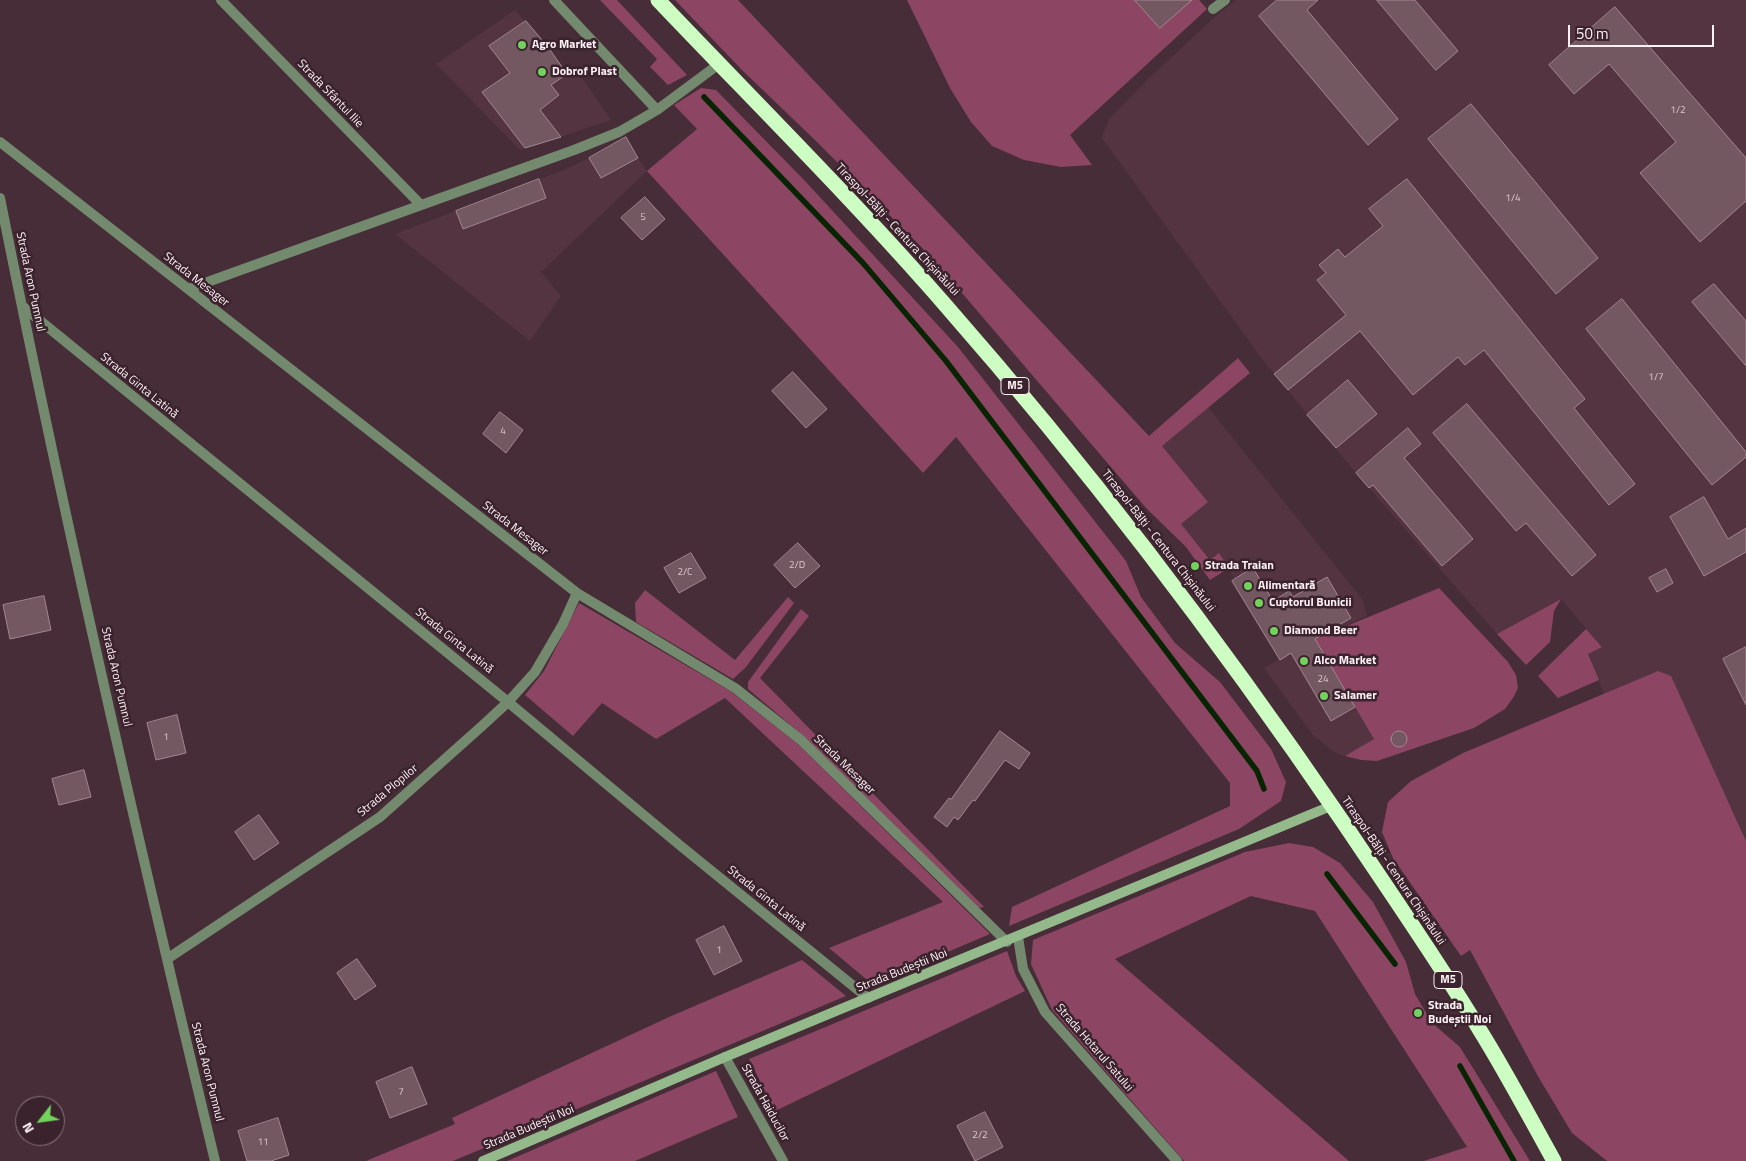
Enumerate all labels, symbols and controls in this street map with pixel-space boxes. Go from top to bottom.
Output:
scale bar [1571,15,1717,47]
text: 50 m [1576,22,1609,45]
place label: Agro Market [532,38,596,52]
marker: Agro Market [516,39,528,51]
street label: Strada Sfântul Ilie [294,57,366,131]
place label: Dobrof Plast [552,65,617,79]
marker: Dobrof Plast [536,66,548,78]
house number: 1/2 [1670,105,1686,117]
street label: Tiraspol-Bălţi - Centura Chișinăului [832,161,962,299]
house number: 1/4 [1505,193,1521,205]
house number: 5 [640,212,646,224]
street label: Strada Aron Pumnul [12,231,48,333]
street label: Strada Mesager [160,250,232,310]
street label: Strada Ginta Latină [97,350,181,422]
house number: 1/7 [1648,372,1664,384]
road number: M5 [1001,378,1029,394]
house number: 4 [500,426,506,438]
street label: Tiraspol-Bălţi - Centura Chișinăului [1098,467,1218,615]
street label: Strada Mesager [479,499,551,559]
place label: Strada Traian [1205,559,1274,573]
house number: 2/D [789,560,805,572]
marker: Strada Traian [1189,560,1201,572]
house number: 2/C [677,567,693,579]
place label: Alimentară [1258,579,1315,593]
marker: Alimentară [1242,580,1254,592]
place label: Cuptorul Bunicii [1269,596,1352,610]
marker: Cuptorul Bunicii [1253,597,1265,609]
street label: Strada Ginta Latină [412,605,496,677]
place label: Diamond Beer [1284,624,1357,638]
marker: Diamond Beer [1268,625,1280,637]
street label: Strada Aron Pumnul [98,626,134,728]
place label: Alco Market [1314,654,1376,668]
marker: Alco Market [1298,655,1310,667]
house number: 24 [1317,674,1329,686]
place label: Salamer [1334,689,1377,703]
marker: Salamer [1318,690,1330,702]
house number: 1 [163,732,169,744]
street label: Strada Mesager [810,732,878,798]
street label: Strada Plopilor [355,762,421,820]
street label: Tiraspol-Bălţi - Centura Chișinăului [1338,794,1448,948]
street label: Strada Ginta Latină [724,863,808,935]
house number: 1 [716,945,722,957]
street label: Strada Budeștii Noi [854,946,950,996]
road number: M5 [1434,972,1462,988]
place label: Strada Budeștii Noi [1428,999,1491,1027]
street label: Strada Hotarul Satului [1052,1001,1136,1095]
marker: Strada Budeștii Noi [1412,1007,1424,1019]
street label: Strada Aron Pumnul [188,1021,226,1123]
street label: Strada Haiducilor [738,1062,792,1144]
house number: 7 [398,1087,404,1099]
north arrow [15,1096,65,1146]
street label: Strada Budeștii Noi [482,1102,576,1154]
text: N [16,1119,39,1138]
house number: 2/2 [972,1130,988,1142]
house number: 11 [257,1137,269,1149]

